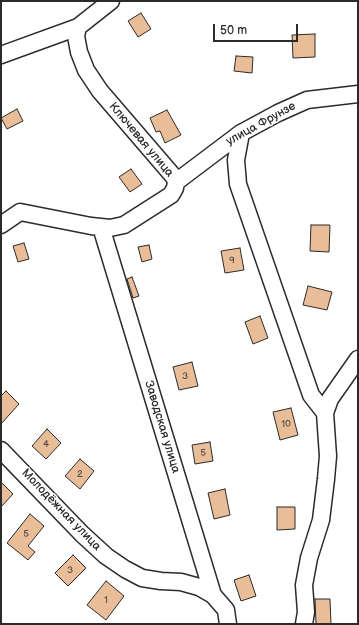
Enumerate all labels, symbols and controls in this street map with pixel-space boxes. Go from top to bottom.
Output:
scale bar [215,16,300,42]
text: 50 m [220,23,247,38]
street label: улица Фрунзе [224,99,298,149]
street label: Ключевая улица [106,100,176,180]
house number: 9 [229,254,235,266]
house number: 3 [182,370,188,382]
street label: Заводская улица [141,379,183,475]
house number: 10 [281,418,291,430]
house number: 4 [43,438,49,450]
house number: 5 [200,447,206,459]
street label: Молодёжная улица [18,466,104,554]
house number: 2 [77,468,83,480]
house number: 5 [23,528,29,540]
house number: 3 [67,564,73,576]
house number: 1 [104,594,108,606]

